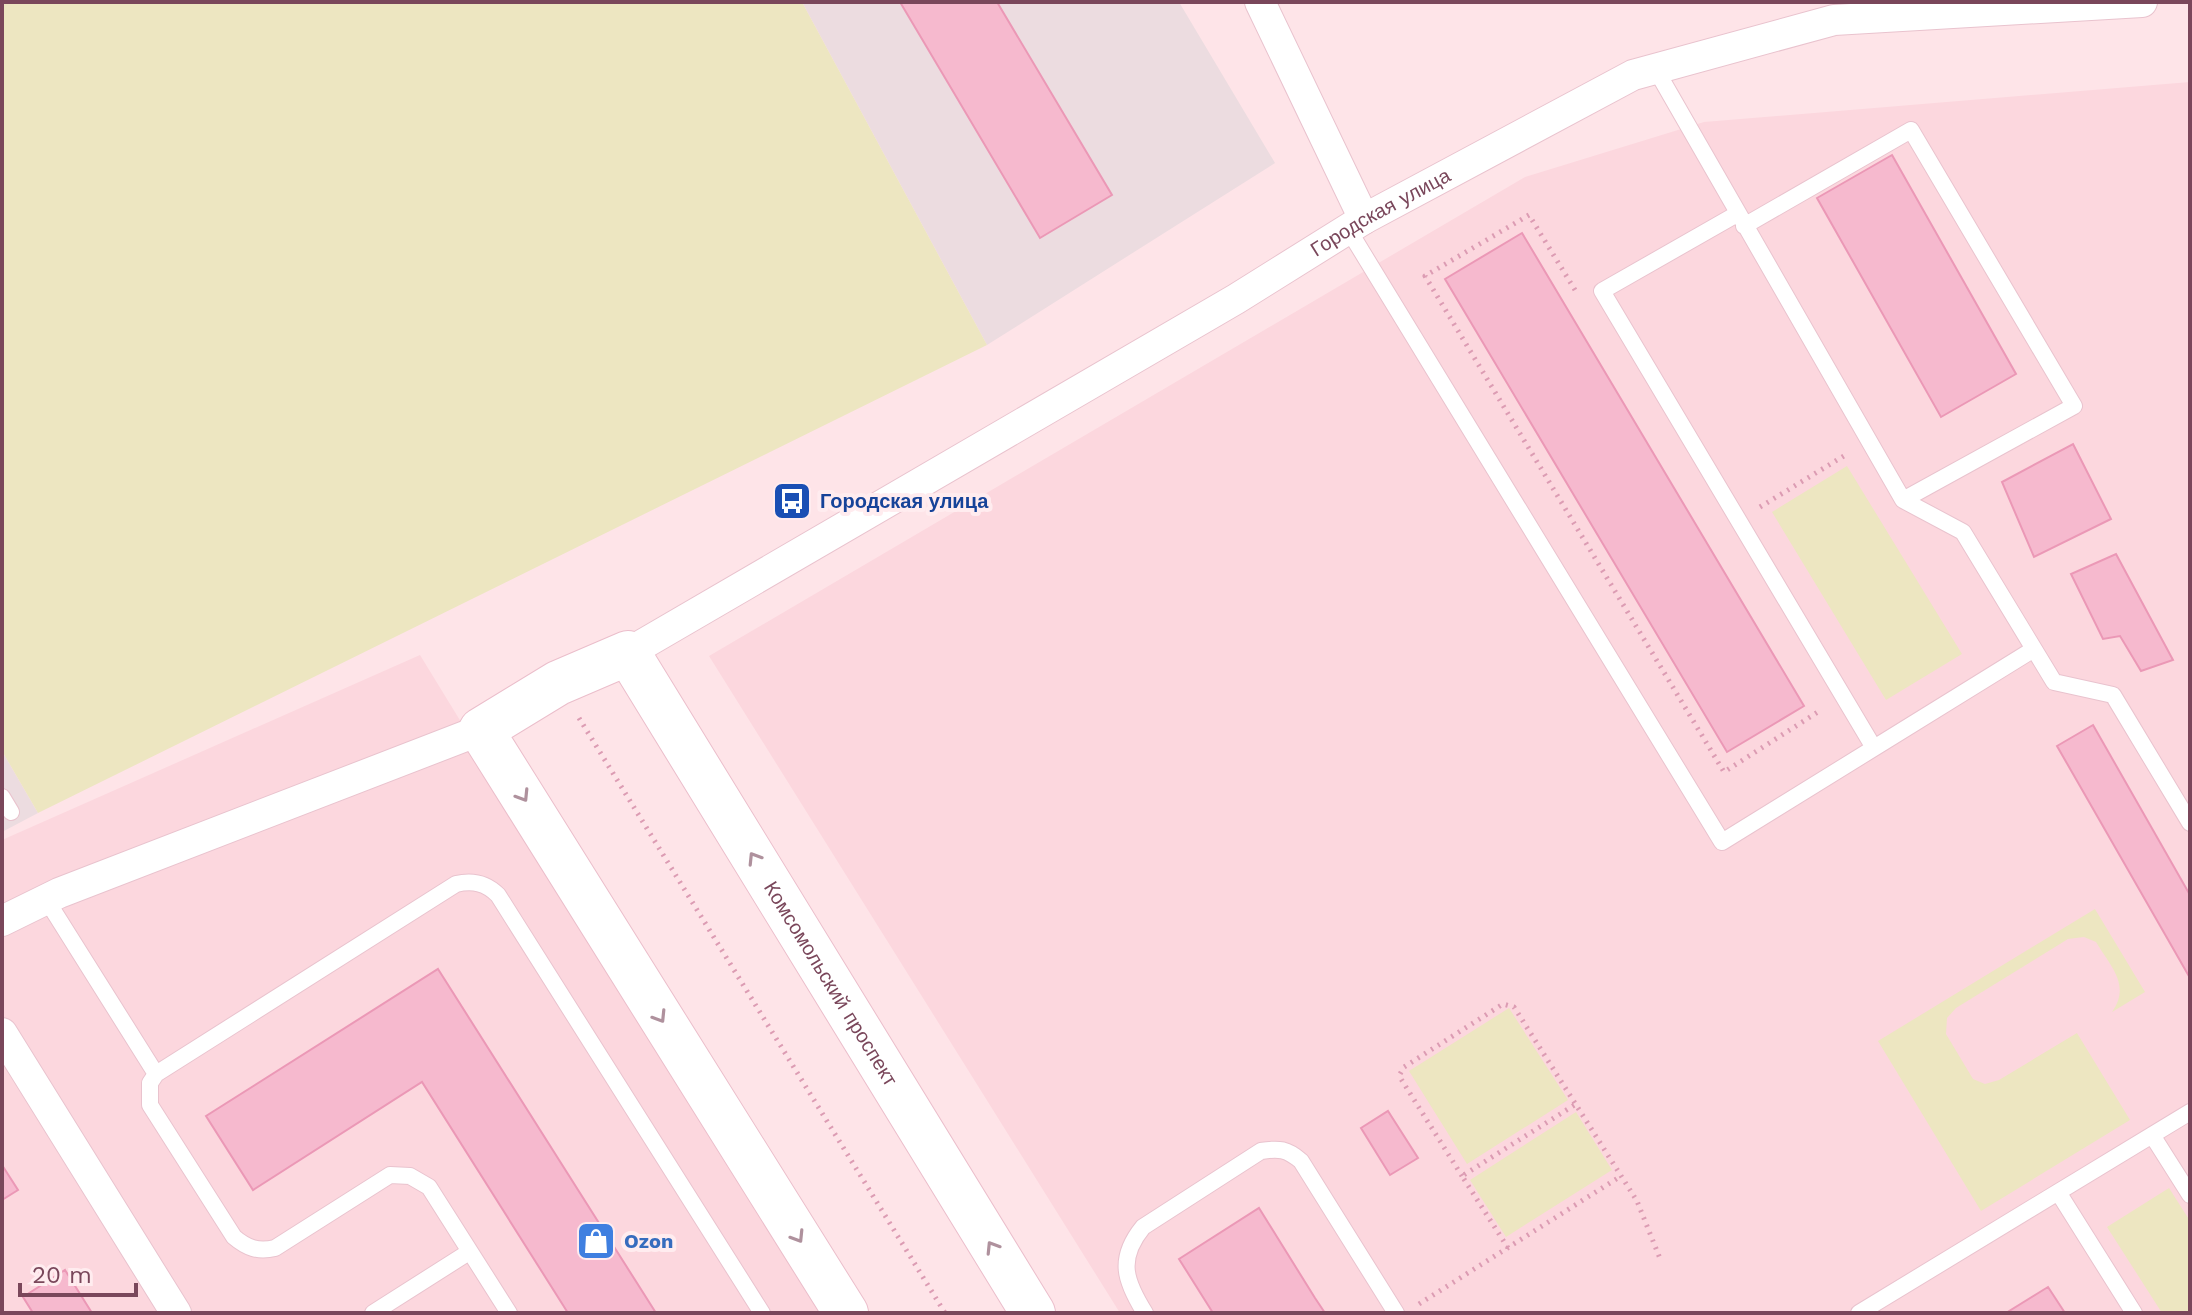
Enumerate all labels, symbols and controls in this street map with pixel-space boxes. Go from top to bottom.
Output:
street label: Городская улица [1306,163,1455,262]
bus stop icon: Городская улица [771,480,813,522]
place label: Городская улица [820,489,989,513]
one-way arrow [513,787,528,802]
one-way arrow [748,852,763,867]
street label: Комсомольский проспект [759,877,903,1090]
one-way arrow [651,1008,666,1022]
shop icon: Ozon [575,1220,617,1262]
one-way arrow [789,1228,804,1243]
place label: Ozon [624,1229,673,1253]
one-way arrow [987,1241,1002,1255]
scale bar [20,1247,136,1297]
text: 20 m [32,1261,92,1289]

